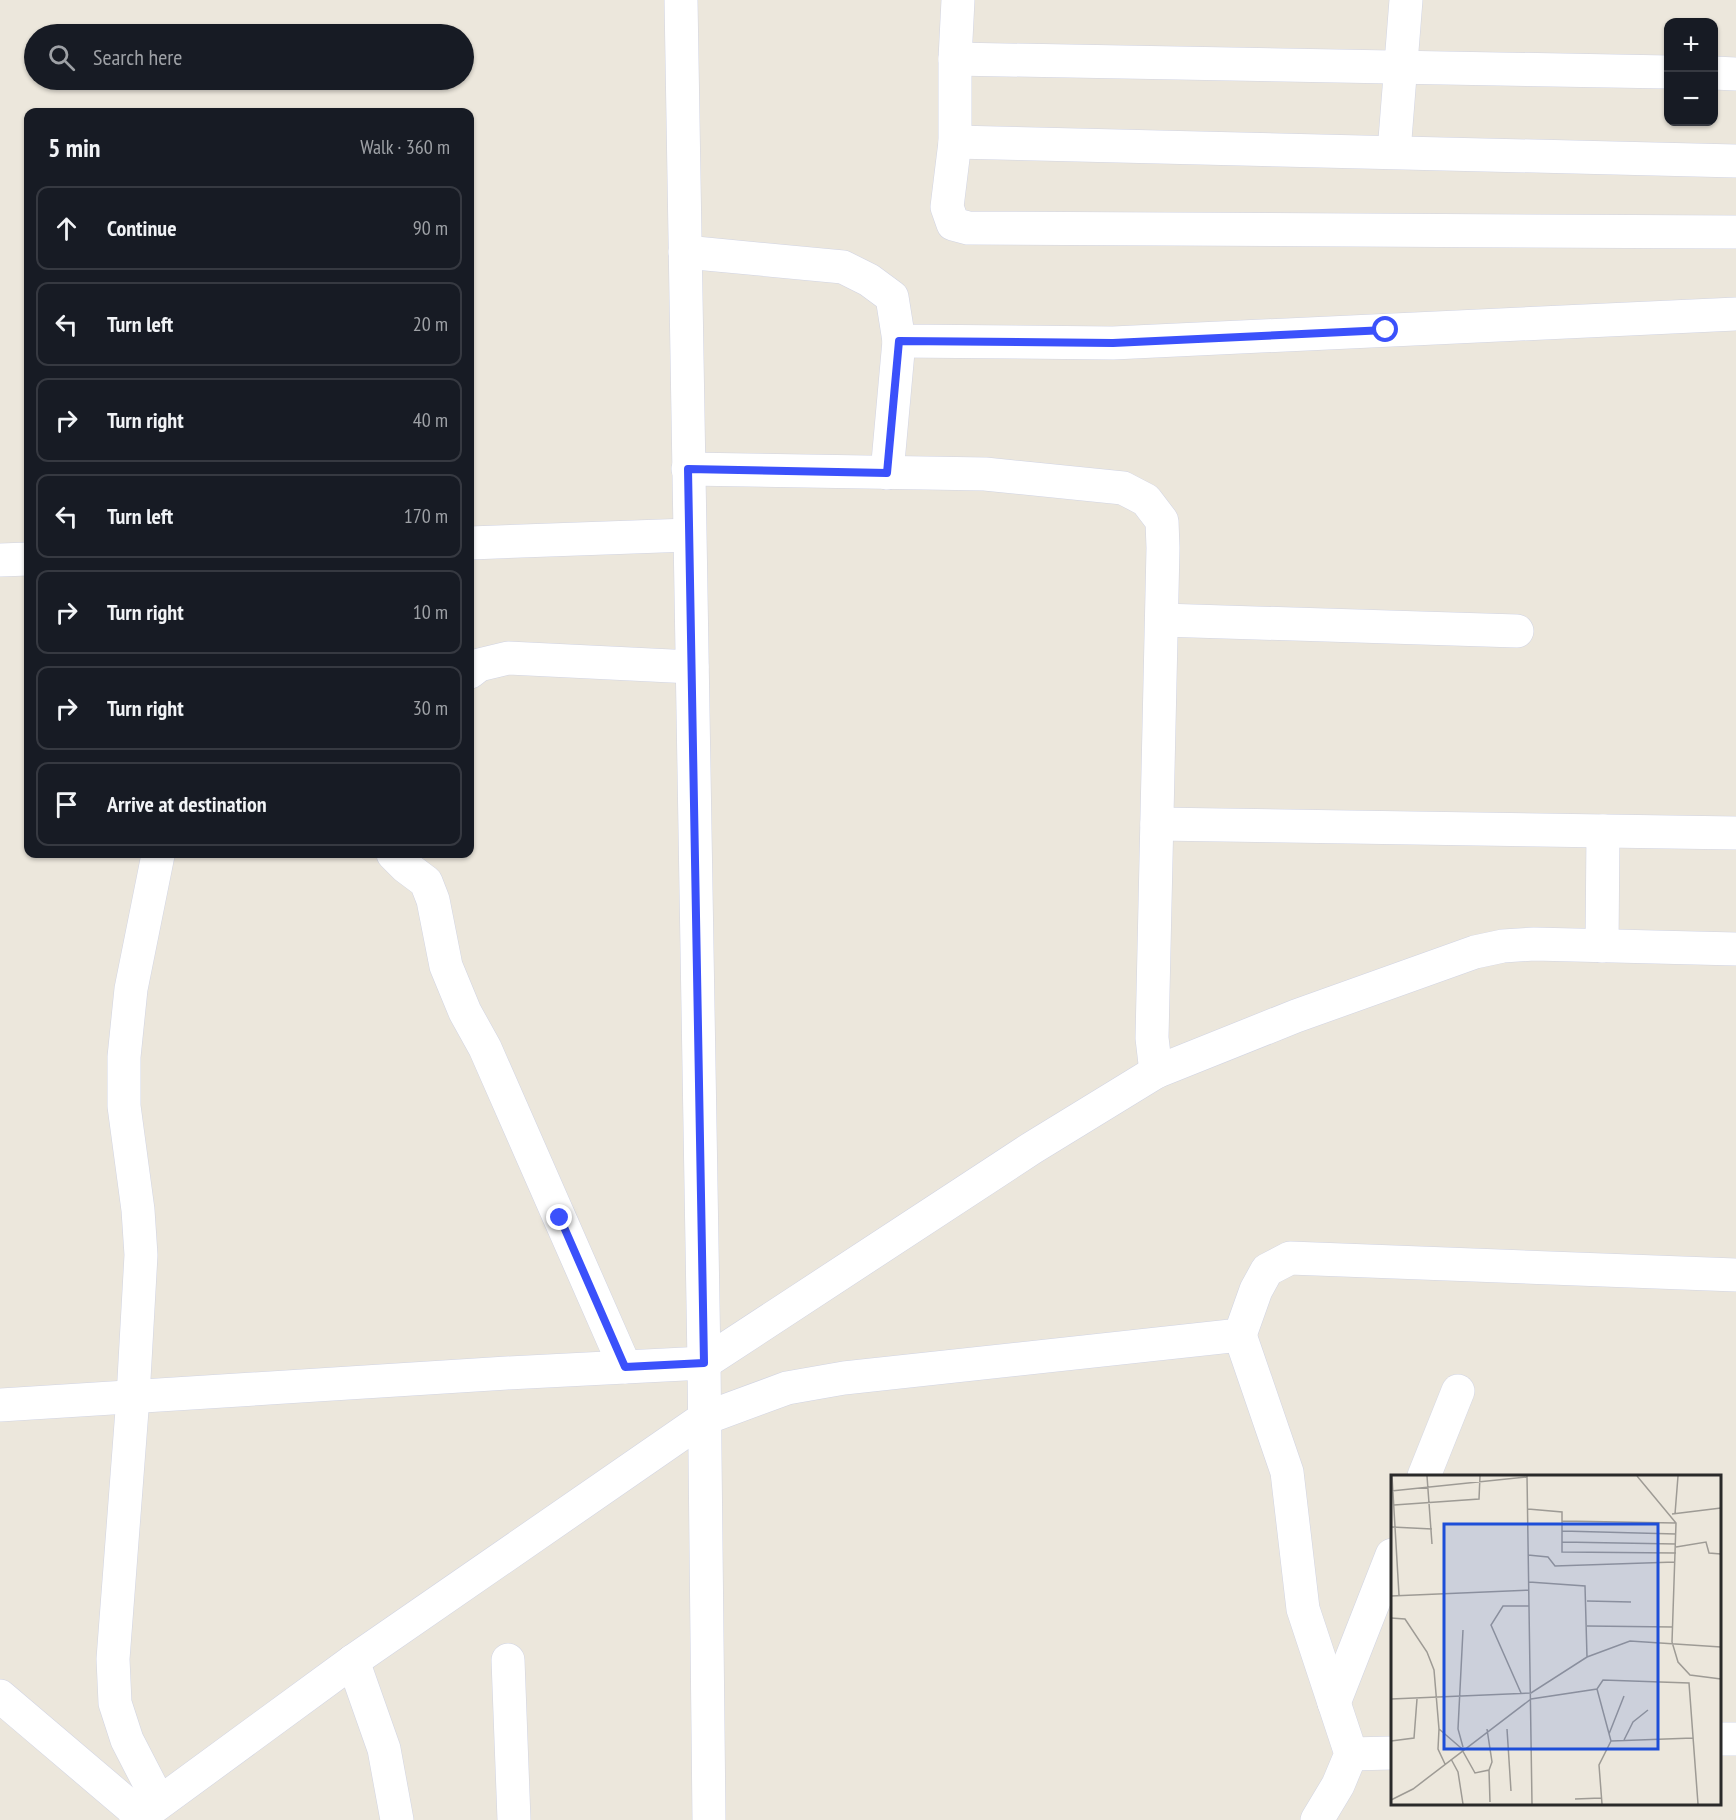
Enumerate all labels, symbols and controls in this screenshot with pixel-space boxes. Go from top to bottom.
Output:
map controls [1664,18,1718,126]
button: + [1664,18,1718,72]
search box [24,24,474,90]
icon: search [45,41,78,74]
text: Search here [93,43,182,71]
button: − [1664,72,1718,126]
text: 5 min [48,131,101,164]
text: Walk · 360 m [360,134,450,160]
icon: ahead [50,212,83,245]
text: Continue [107,214,177,242]
text: 90 m [413,215,448,241]
icon: left [50,308,83,341]
text: Turn left [107,310,173,338]
text: 20 m [413,311,448,337]
route start [1372,316,1398,342]
icon: right [50,404,83,437]
text: Turn right [107,406,184,434]
text: 40 m [413,407,448,433]
icon: left [50,500,83,533]
text: Turn left [107,502,173,530]
text: 170 m [404,503,448,529]
icon: right [50,596,83,629]
text: Turn right [107,598,184,626]
text: 10 m [413,599,448,625]
icon: right [50,692,83,725]
text: Turn right [107,694,184,722]
text: 30 m [413,695,448,721]
icon: arrive [50,788,83,821]
text: Arrive at destination [107,790,267,818]
route end [546,1204,572,1230]
inset map [1391,1475,1721,1805]

